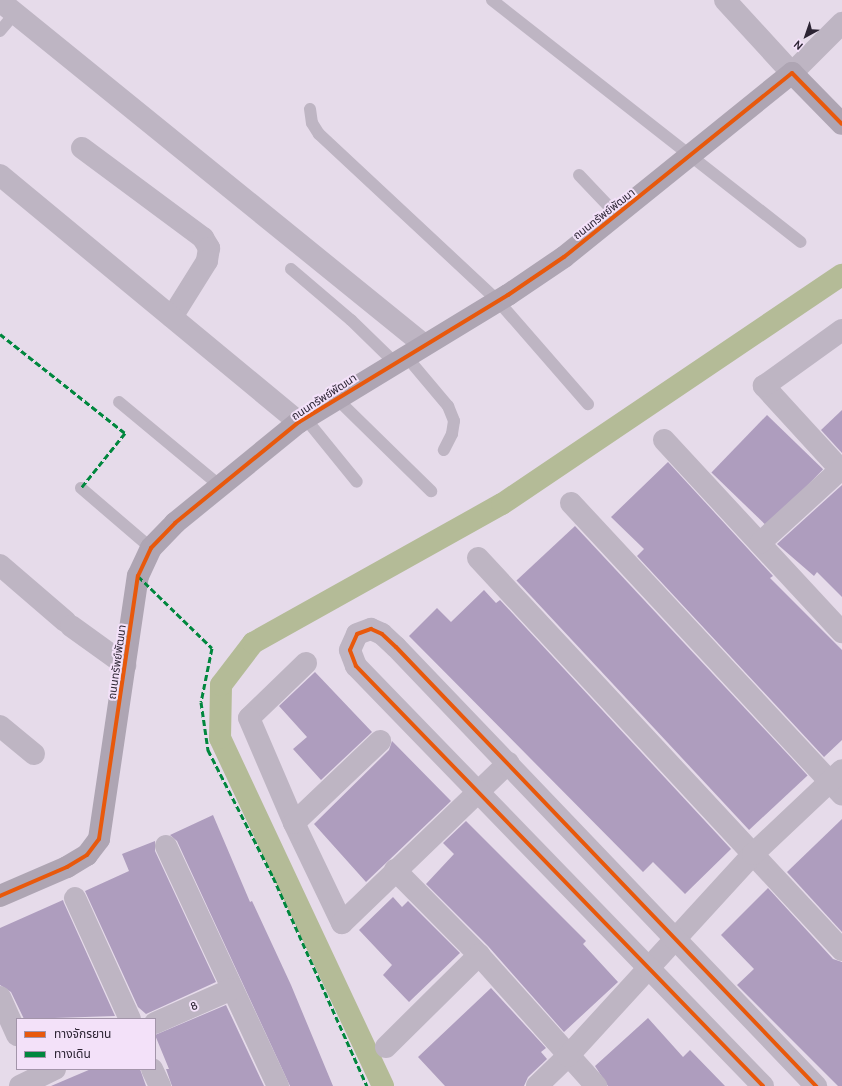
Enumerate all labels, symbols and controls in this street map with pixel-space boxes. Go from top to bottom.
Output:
north arrow [786,16,826,56]
text: N [791,37,806,53]
street label: ถนนทรัพย์พัฒนา [570,186,638,242]
street label: ถนนทรัพย์พัฒนา [289,371,359,423]
street label: ถนนทรัพย์พัฒนา [105,624,129,700]
street label: 8 [188,999,200,1013]
legend [16,1018,156,1070]
text: ทางจักรยาน [54,1026,111,1041]
text: ทางเดิน [54,1046,91,1061]

